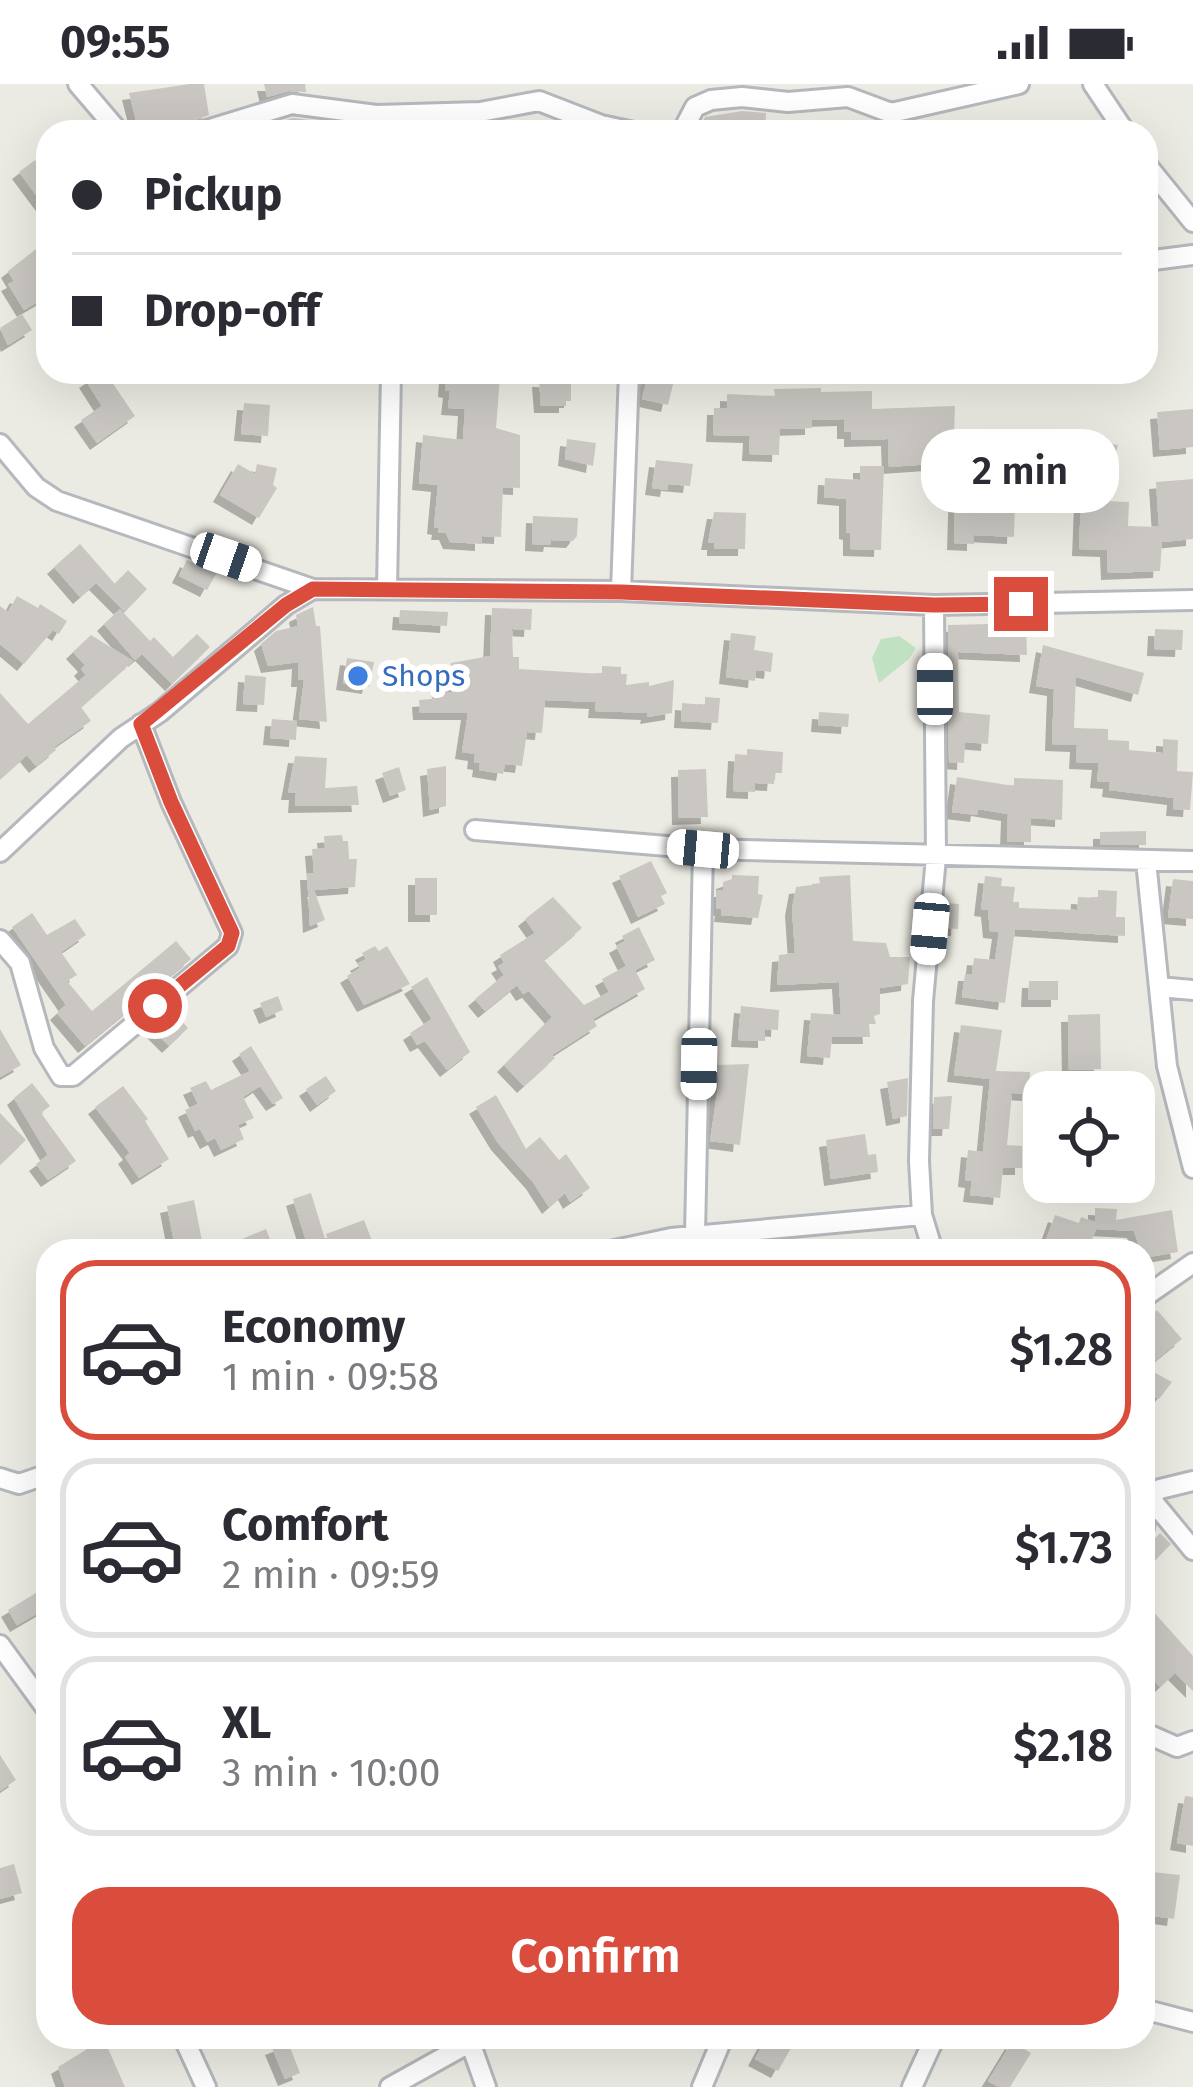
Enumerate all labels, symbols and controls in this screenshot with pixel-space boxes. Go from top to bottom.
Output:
text: 09:55 [60,15,170,69]
text: Pickup [144,168,282,222]
text: Drop-off [144,284,320,338]
callout: 2 min [922,430,1120,514]
text: 2 min [972,448,1068,494]
car [186,528,266,586]
route end [994,577,1048,631]
car [917,653,953,725]
place label: Shops [382,658,465,694]
marker: Shops [345,663,371,689]
car [666,828,740,870]
car [909,892,951,966]
route start [128,979,182,1033]
car [680,1028,718,1100]
map controls [1023,1071,1155,1203]
button: locate [1023,1071,1155,1203]
icon: car [78,1296,186,1404]
text: Economy [222,1300,405,1354]
text: $1.28 [1010,1323,1113,1377]
text: 1 min · 09:58 [222,1354,439,1400]
icon: car [78,1494,186,1602]
text: Comfort [222,1498,389,1552]
text: $1.73 [1015,1521,1113,1575]
text: 2 min · 09:59 [222,1552,440,1598]
icon: car [78,1692,186,1800]
text: XL [222,1696,271,1750]
text: $2.18 [1013,1719,1113,1773]
text: 3 min · 10:00 [222,1750,441,1796]
button: Confirm [72,1887,1119,2025]

